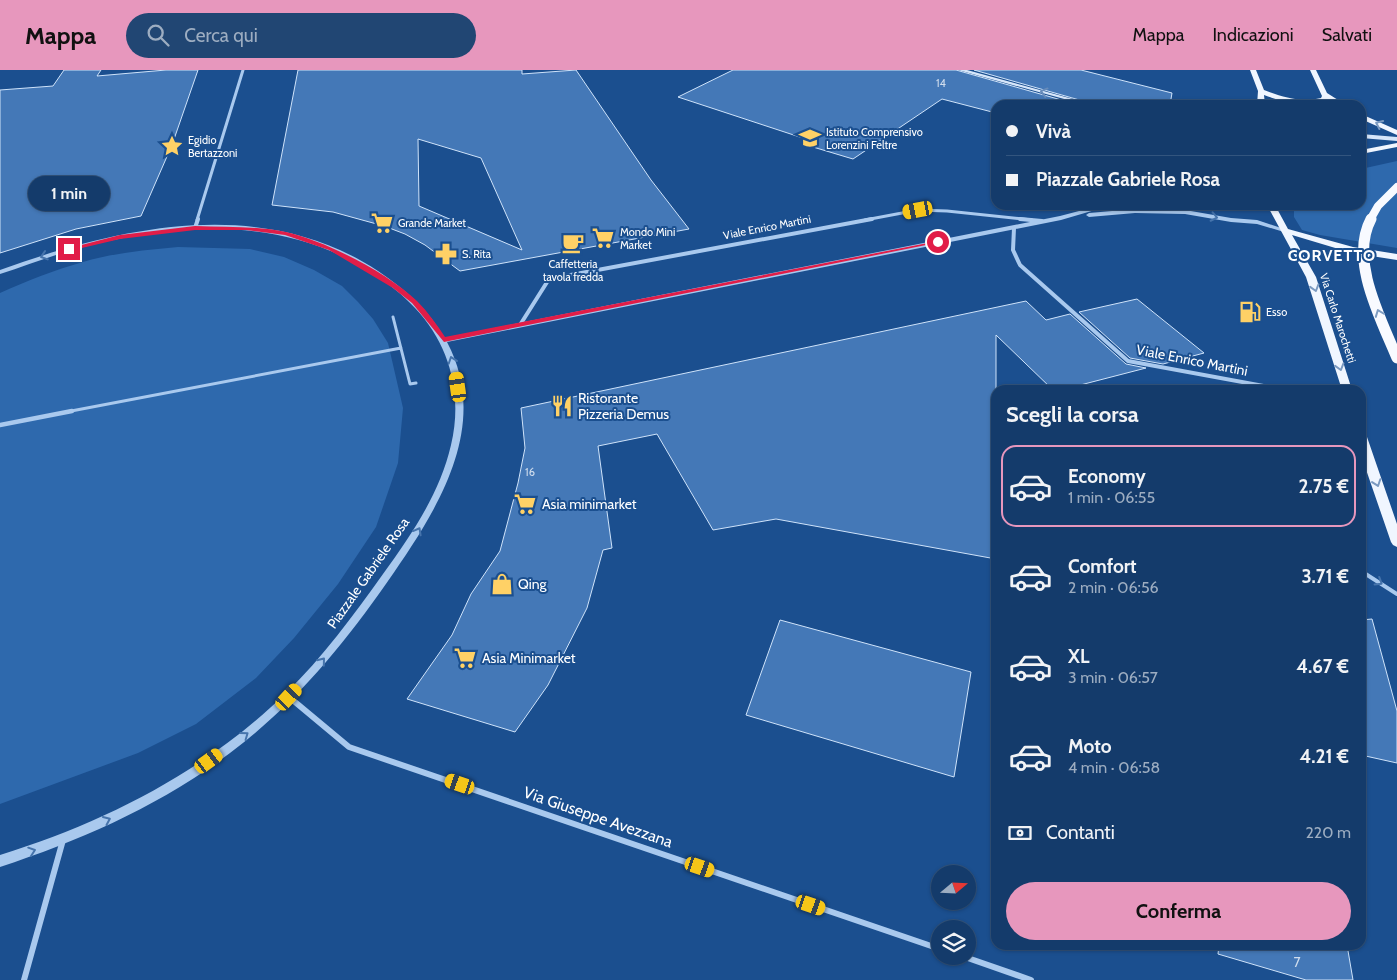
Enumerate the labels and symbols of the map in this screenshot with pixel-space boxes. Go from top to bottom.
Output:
house number: 14 [936,76,947,90]
one-way arrow [1041,88,1049,98]
one-way arrow [1375,120,1384,131]
school or university icon: Istituto Comprensivo Lorenzini Feltre [797,125,823,151]
place label: Istituto Comprensivo Lorenzini Feltre [826,125,923,152]
place icon: Egidio Bertazzoni [159,133,185,159]
place label: Egidio Bertazzoni [188,133,237,160]
callout: 1 min [28,176,110,212]
car [901,200,934,220]
supermarket icon: Grande Market [369,210,395,236]
one-way arrow [1210,211,1219,222]
street label: Viale Enrico Martini [722,212,812,242]
place label: Grande Market [398,216,466,230]
supermarket icon: Mondo Mini Market [590,225,616,251]
place label: Mondo Mini Market [620,225,675,252]
cafe icon: Caffetteria tavola fredda [560,230,586,256]
route start [927,231,949,253]
route end [58,238,80,260]
pharmacy icon: S. Rita [433,241,459,267]
district label: CORVETTO [1288,246,1376,265]
place label: S. Rita [462,247,492,261]
one-way arrow [41,251,49,261]
place label: Caffetteria tavola fredda [543,257,604,284]
street label: Via Carlo Marochetti [1317,271,1359,365]
one-way arrow [1309,283,1319,292]
fuel station icon: Esso [1237,299,1263,325]
place label: Esso [1266,305,1287,319]
one-way arrow [1375,309,1385,318]
street label: Viale Enrico Martini [1135,340,1249,380]
one-way arrow [448,357,458,365]
one-way arrow [1334,362,1344,370]
car [448,371,467,403]
place label: Ristorante Pizzeria Demus [578,389,669,423]
restaurant icon: Ristorante Pizzeria Demus [549,393,575,419]
house number: 16 [525,465,535,479]
one-way arrow [1371,478,1381,487]
supermarket icon: Asia minimarket [512,491,538,517]
place label: Asia minimarket [542,495,637,513]
street label: Piazzale Gabriele Rosa [323,514,413,632]
one-way arrow [411,527,421,536]
shop icon: Qing [489,571,515,597]
place label: Qing [518,575,547,593]
one-way arrow [1374,576,1383,586]
supermarket icon: Asia Minimarket [452,645,478,671]
place label: Asia Minimarket [482,649,576,667]
one-way arrow [316,658,325,667]
car [273,681,304,713]
one-way arrow [239,732,248,740]
car [192,746,225,776]
car [443,772,476,796]
street label: Via Giuseppe Avezzana [521,783,675,852]
one-way arrow [102,816,111,827]
one-way arrow [27,847,35,857]
car [683,855,716,879]
north arrow [931,865,976,910]
car [794,893,827,917]
house number: 7 [1293,953,1301,971]

